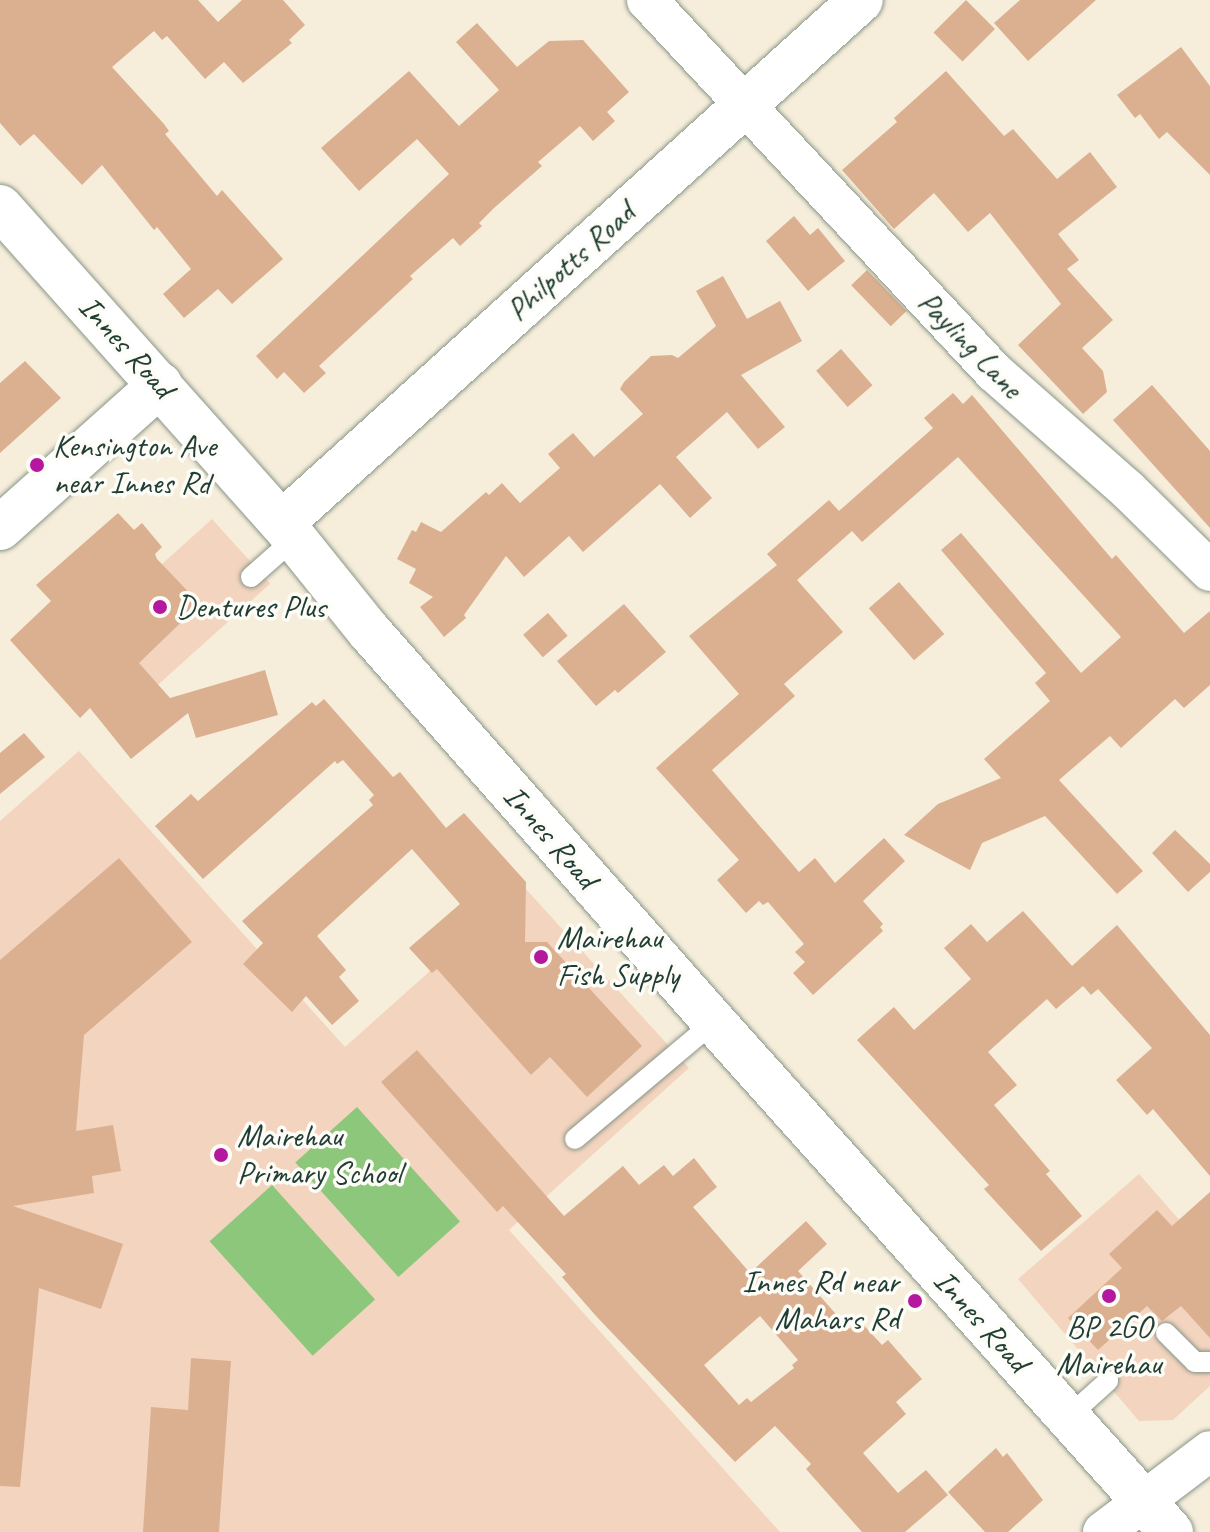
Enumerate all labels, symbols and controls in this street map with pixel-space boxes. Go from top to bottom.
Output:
street label: Philpotts Road [499,195,643,329]
street label: Payling Lane [909,283,1031,407]
street label: Innes Road [70,288,182,406]
place label: Kensington Ave near Innes Rd [53,428,216,503]
marker: Kensington Ave near Innes Rd [28,456,46,474]
place label: Dentures Plus [176,588,326,626]
marker: Dentures Plus [151,598,169,616]
street label: Innes Road [495,778,605,896]
place label: Mairehau Fish Supply [557,920,678,995]
marker: Mairehau Fish Supply [532,948,550,966]
place label: Mairehau Primary School [237,1118,401,1193]
marker: Mairehau Primary School [212,1146,230,1164]
street label: Innes Road [925,1262,1037,1380]
place label: Innes Rd near Mahars Rd [742,1264,899,1339]
marker: BP 2GO Mairehau [1100,1287,1118,1305]
marker: Innes Rd near Mahars Rd [906,1292,924,1310]
place label: BP 2GO Mairehau [1056,1309,1162,1384]

